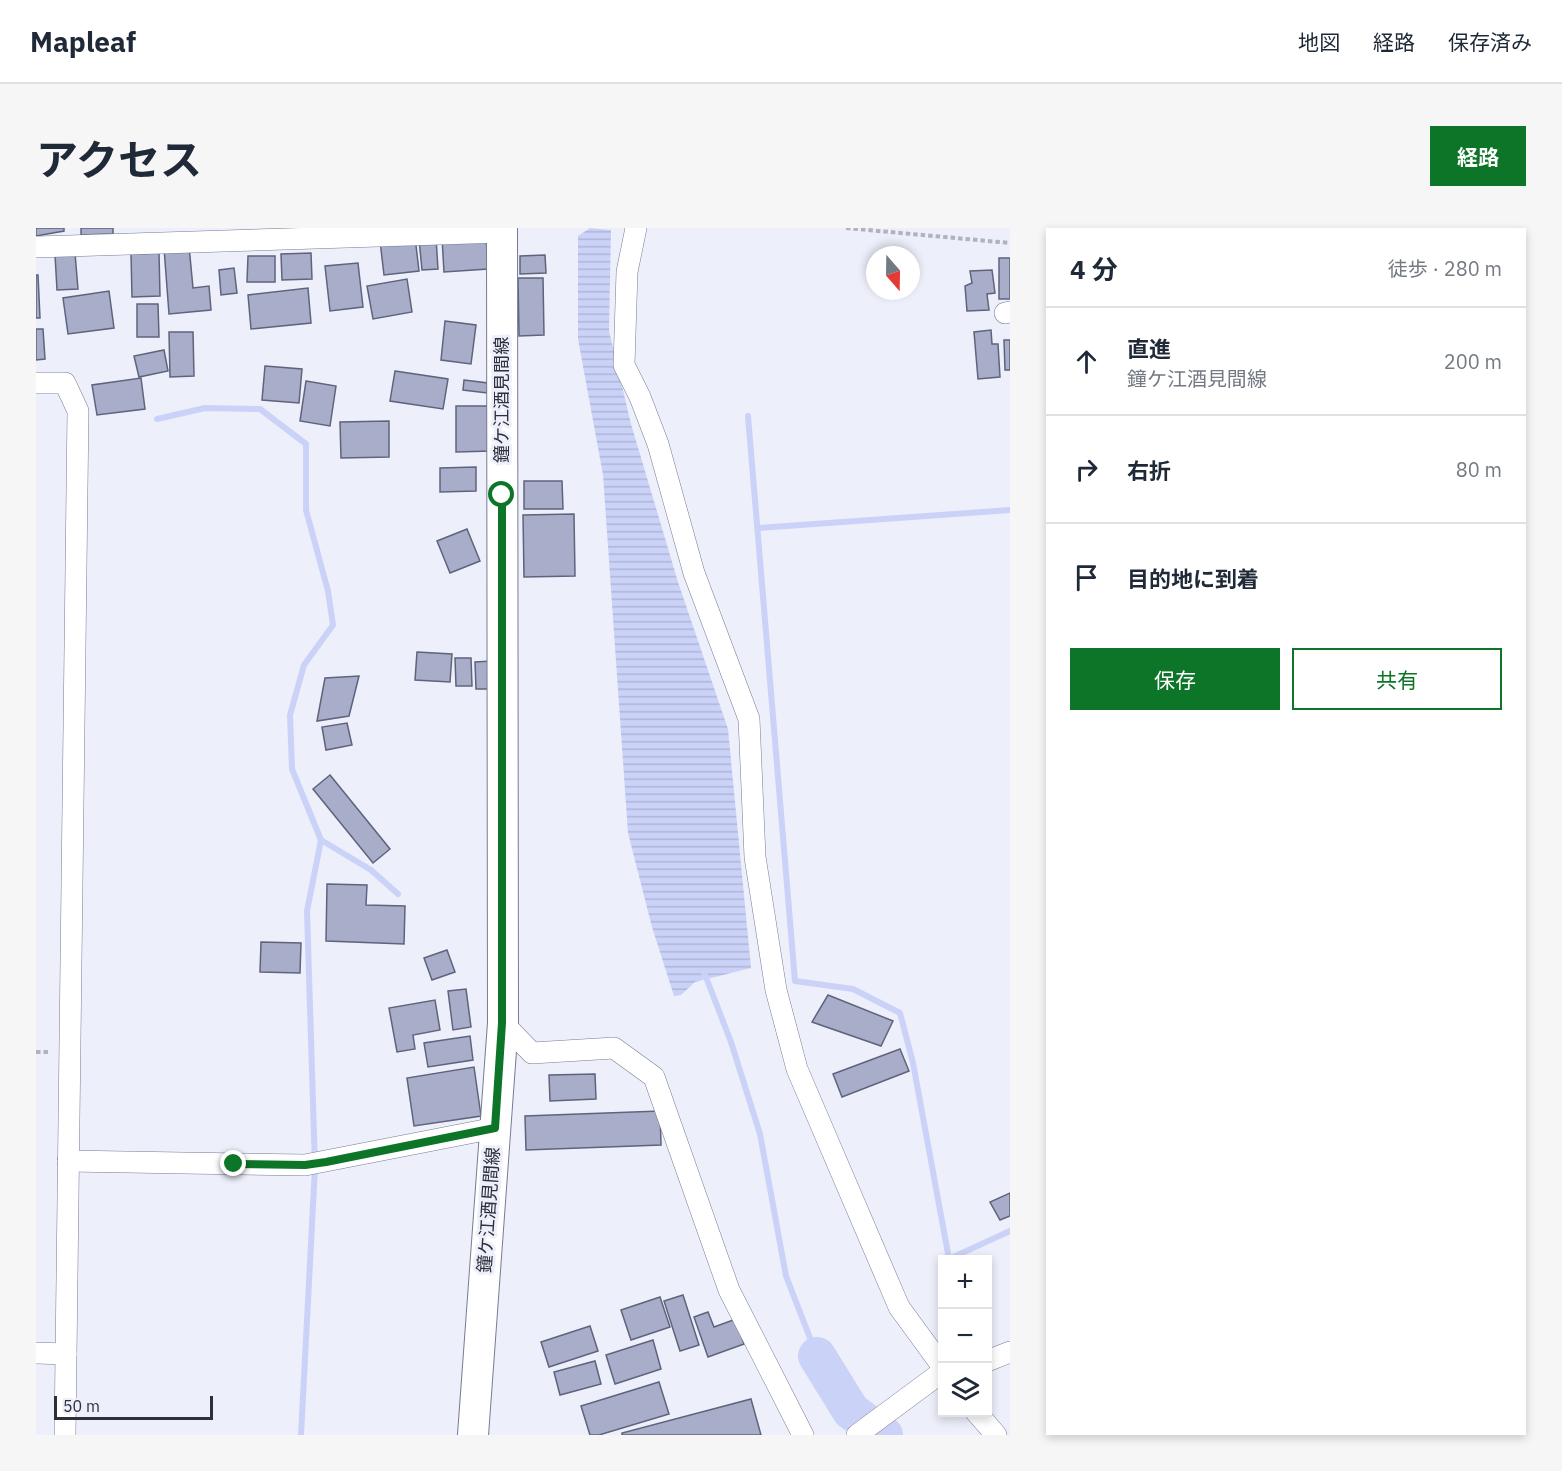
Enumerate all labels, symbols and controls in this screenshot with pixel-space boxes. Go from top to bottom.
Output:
text: Mapleaf [30,23,136,60]
text: 地図 [1298,28,1340,56]
text: 経路 [1373,28,1415,56]
text: 保存済み [1448,28,1532,56]
button: 経路 [1430,126,1526,186]
text: アクセス [36,132,202,187]
north arrow [866,246,920,300]
text: 4 分 [1070,252,1118,286]
text: 徒歩 · 280 m [1388,255,1502,282]
text: 直進 [1127,334,1171,363]
street label: 鐘ケ江酒見間線 [490,337,513,463]
icon: ahead [1070,345,1103,378]
text: 200 m [1444,348,1502,375]
text: 鐘ケ江酒見間線 [1127,365,1267,392]
icon: right [1070,453,1103,486]
text: 右折 [1127,456,1171,485]
text: 80 m [1456,456,1502,483]
route start [488,481,514,507]
icon: arrive [1070,561,1103,594]
text: 目的地に到着 [1127,564,1259,593]
button: 保存 [1070,648,1280,710]
button: 共有 [1292,648,1502,710]
street label: 鐘ケ江酒見間線 [473,1146,504,1274]
route end [220,1150,246,1176]
map controls [938,1255,992,1417]
button: + [938,1255,992,1309]
button: − [938,1309,992,1363]
button: layers [938,1363,992,1417]
scale bar [54,1393,213,1420]
text: 50 m [63,1396,100,1416]

